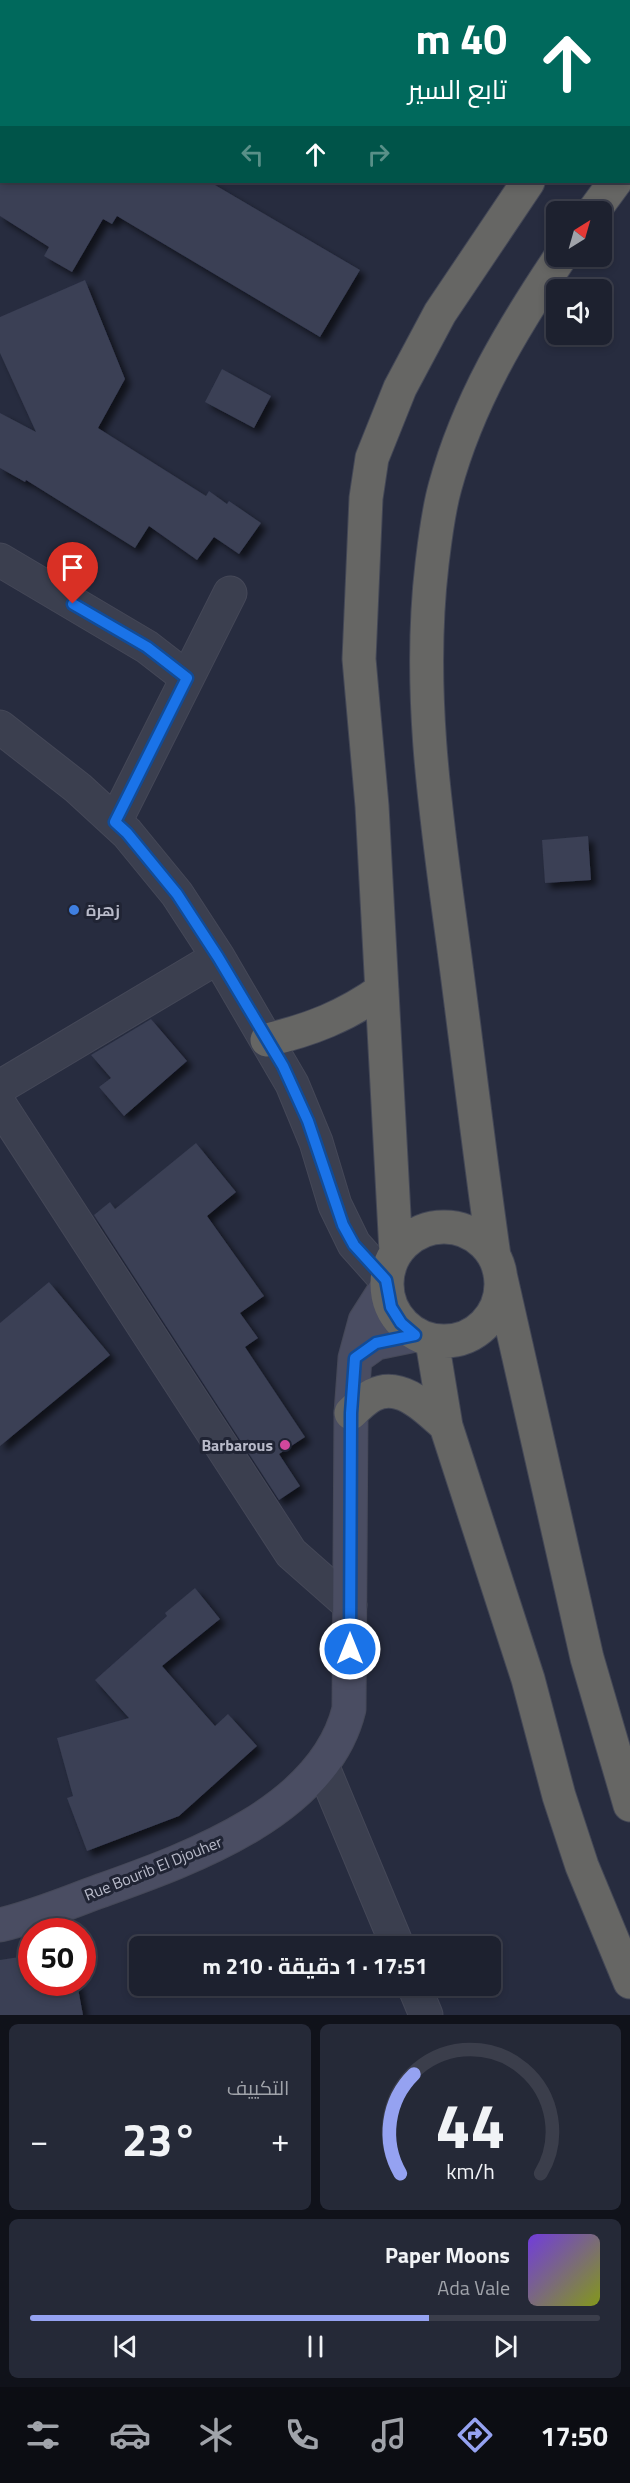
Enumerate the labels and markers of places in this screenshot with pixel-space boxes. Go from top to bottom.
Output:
pin [47,542,98,604]
place label: زهرة [86,898,120,922]
marker: زهرة [67,903,81,917]
place label: Barbarous [201,1433,273,1457]
marker: Barbarous [278,1438,292,1452]

